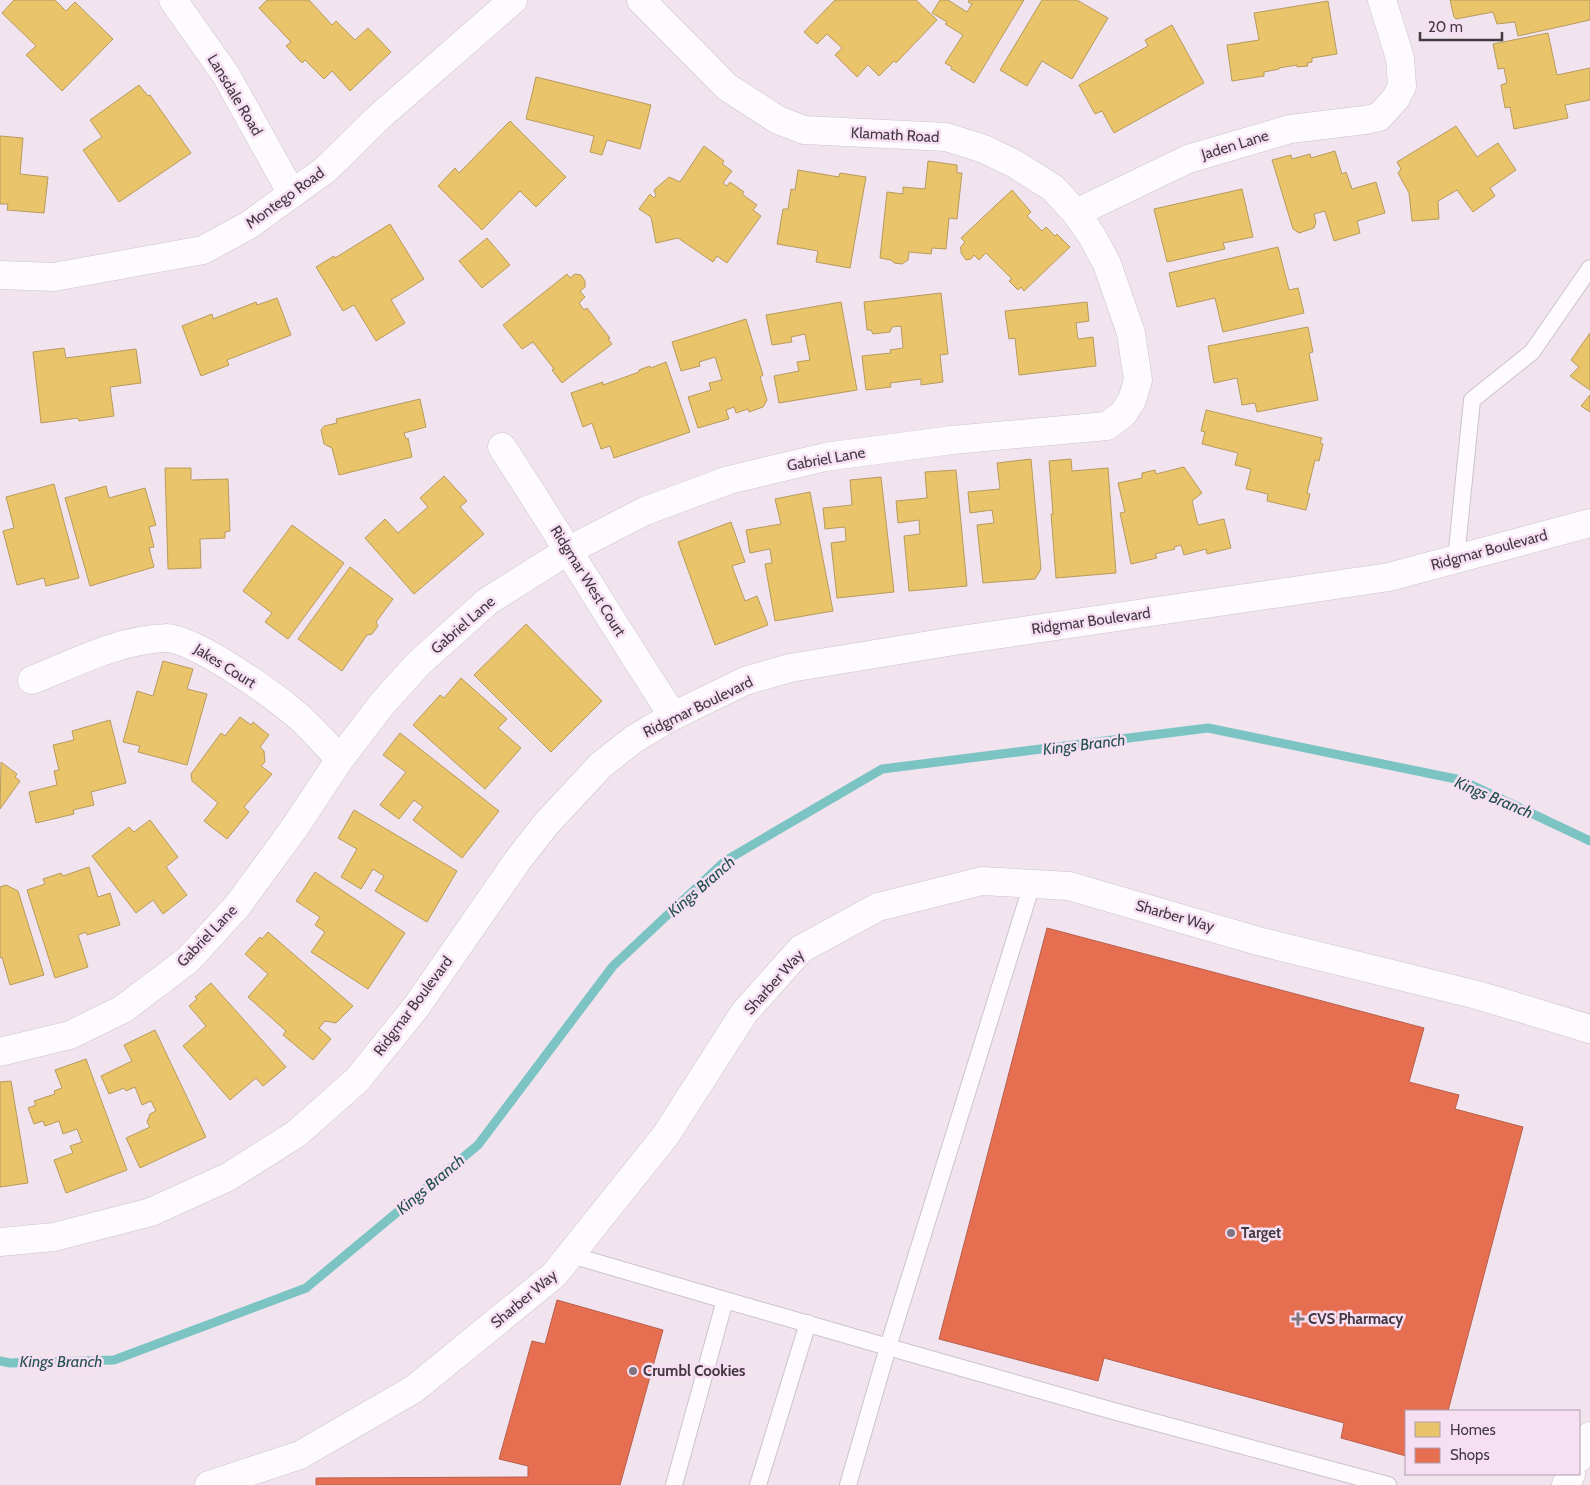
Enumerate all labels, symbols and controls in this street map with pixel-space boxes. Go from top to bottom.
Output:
scale bar [1420,10,1502,42]
text: 20 m [1428,18,1463,36]
street label: Lansdale Road [204,51,266,139]
street label: Klamath Road [850,124,940,146]
street label: Jaden Lane [1198,126,1271,164]
street label: Montego Road [242,163,328,233]
street label: Gabriel Lane [786,443,867,475]
street label: Ridgmar West Court [547,522,629,640]
street label: Ridgmar Boulevard [1429,526,1549,574]
street label: Gabriel Lane [427,592,499,658]
street label: Ridgmar Boulevard [1030,604,1152,638]
street label: Jakes Court [190,639,259,692]
street label: Ridgmar Boulevard [640,673,756,741]
water label: Kings Branch [1042,730,1126,759]
water label: Kings Branch [1452,773,1536,822]
water label: Kings Branch [664,852,739,921]
street label: Sharber Way [1134,896,1217,936]
street label: Gabriel Lane [173,901,241,971]
street label: Sharber Way [740,946,808,1018]
street label: Ridgmar Boulevard [370,953,456,1059]
water label: Kings Branch [392,1150,468,1218]
place label: Target [1241,1224,1281,1242]
marker: Target [1225,1227,1237,1239]
street label: Sharber Way [487,1266,561,1332]
place label: CVS Pharmacy [1308,1310,1404,1328]
marker: CVS Pharmacy [1292,1313,1304,1325]
water label: Kings Branch [20,1352,102,1371]
place label: Crumbl Cookies [643,1362,745,1380]
marker: Crumbl Cookies [627,1365,639,1377]
legend [1405,1410,1580,1475]
text: Homes [1450,1421,1496,1439]
text: Shops [1450,1446,1490,1464]

